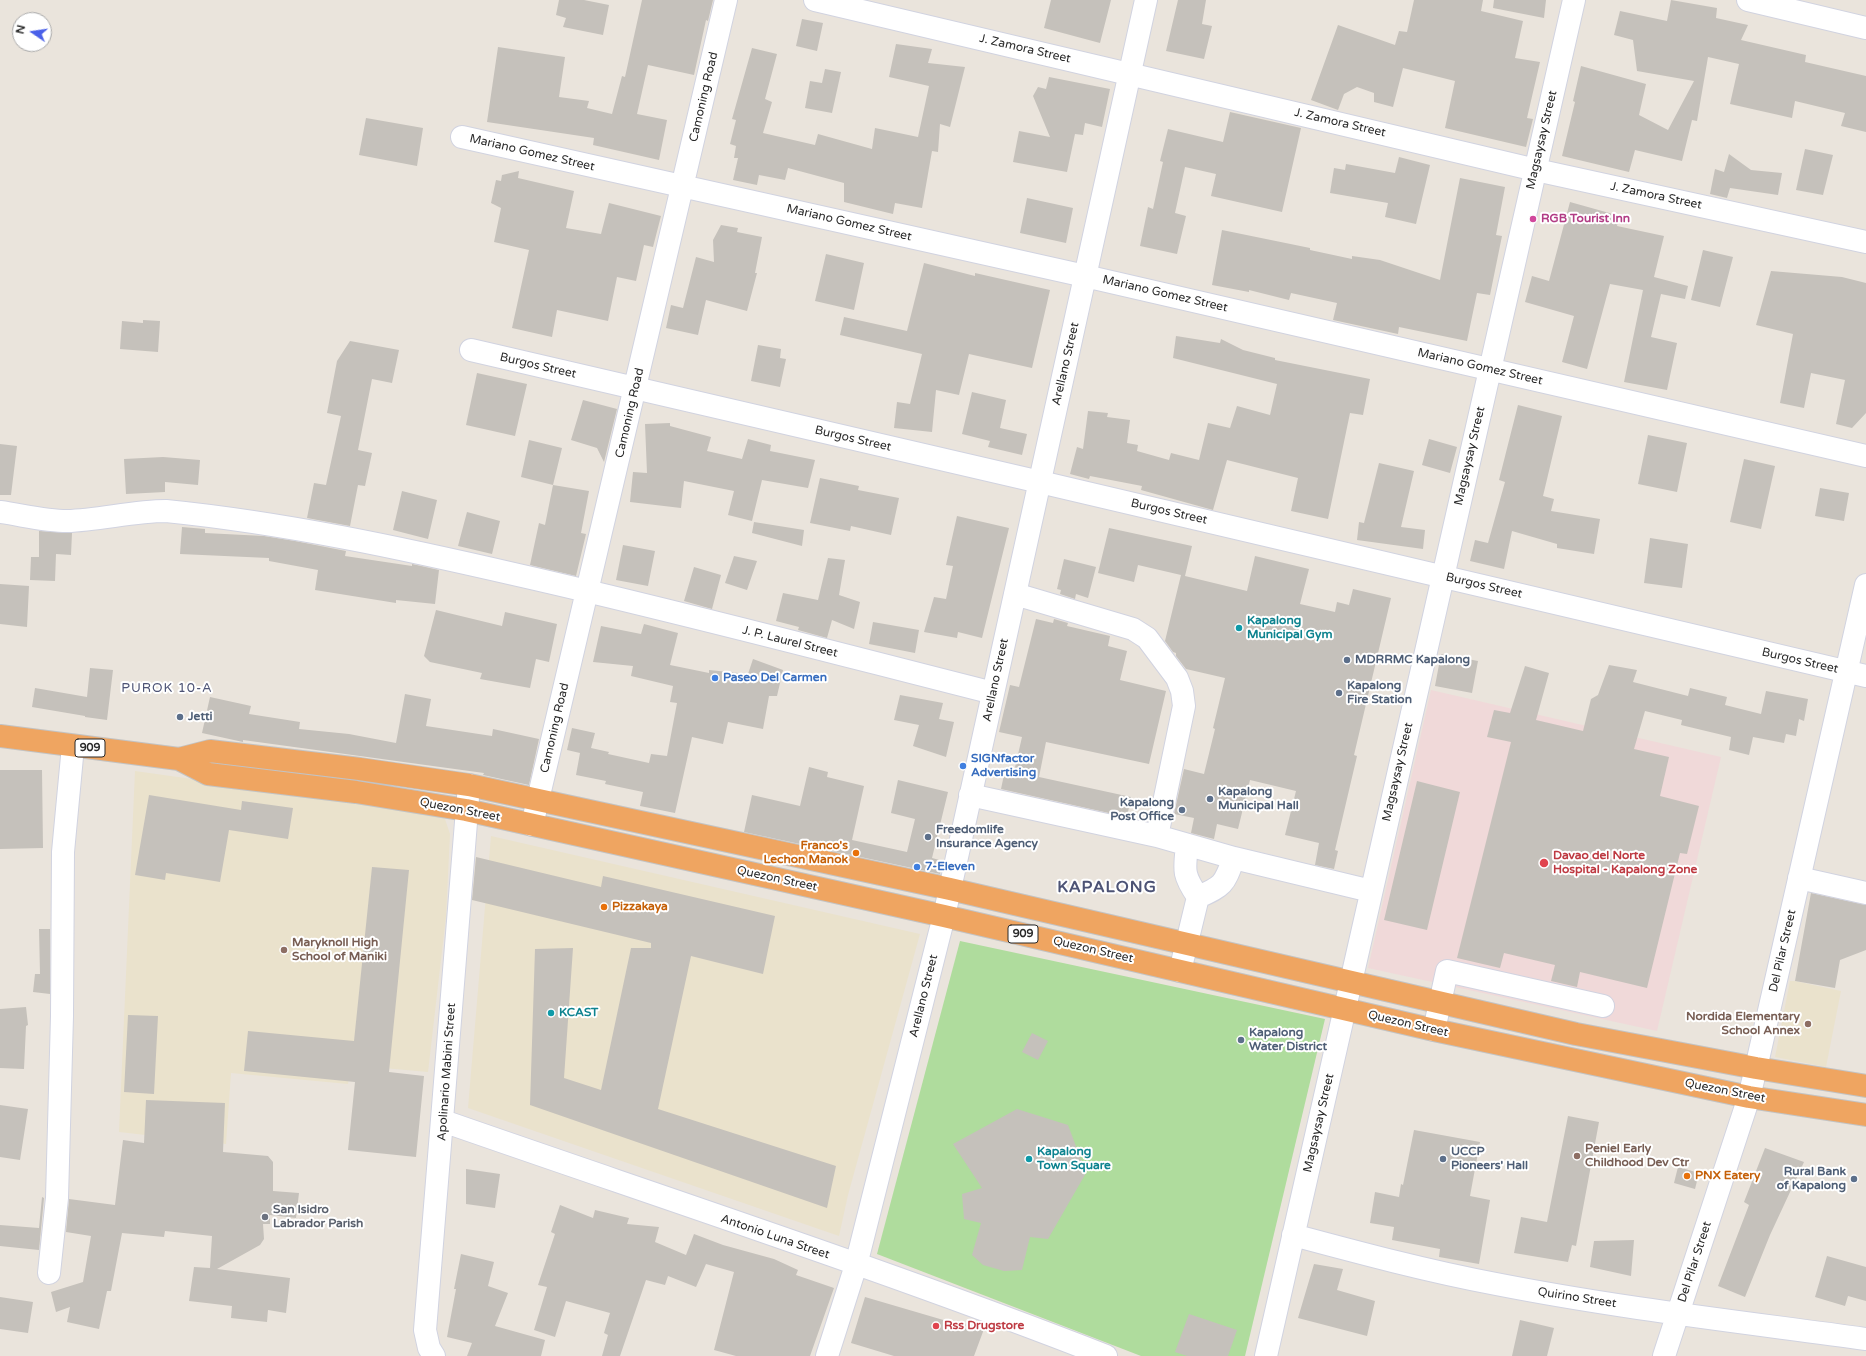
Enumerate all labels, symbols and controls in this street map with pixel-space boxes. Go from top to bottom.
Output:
north arrow [12,12,52,52]
text: N [13,24,28,35]
street label: J. Zamora Street [978,31,1072,67]
street label: Camoning Road [687,51,721,143]
street label: Magsaysay Street [1524,89,1560,191]
street label: J. Zamora Street [1293,105,1387,141]
street label: Mariano Gomez Street [468,132,596,174]
street label: J. Zamora Street [1609,179,1703,213]
street label: Mariano Gomez Street [785,202,913,244]
place label: RGB Tourist Inn [1541,212,1630,226]
marker: RGB Tourist Inn [1528,214,1538,224]
street label: Mariano Gomez Street [1101,273,1229,315]
street label: Arellano Street [1049,321,1083,407]
street label: Mariano Gomez Street [1416,346,1544,388]
street label: Burgos Street [498,350,578,382]
street label: Camoning Road [613,367,647,459]
street label: Magsaysay Street [1452,405,1488,507]
street label: Burgos Street [813,423,893,455]
street label: Burgos Street [1129,496,1209,528]
street label: Burgos Street [1444,570,1524,602]
place label: Kapalong Municipal Gym [1247,614,1332,642]
street label: J. P. Laurel Street [741,623,839,661]
marker: Kapalong Municipal Gym [1234,623,1244,633]
street label: Arellano Street [980,637,1012,723]
street label: Burgos Street [1760,645,1840,677]
place label: MDRRMC Kapalong [1355,653,1470,667]
marker: MDRRMC Kapalong [1342,655,1352,665]
place label: Paseo Del Carmen [723,671,827,685]
marker: Paseo Del Carmen [710,673,720,683]
place label: Kapalong Fire Station [1347,679,1412,707]
district label: PUROK 10-A [121,681,213,697]
street label: Camoning Road [538,682,572,774]
marker: Kapalong Fire Station [1334,688,1344,698]
place label: Jetti [188,710,213,724]
marker: Jetti [175,712,185,722]
street label: Magsaysay Street [1380,721,1416,823]
road number: 909 [75,739,105,757]
place label: SIGNfactor Advertising [971,752,1036,780]
marker: SIGNfactor Advertising [958,761,968,771]
place label: Kapalong Municipal Hall [1218,785,1299,813]
marker: Kapalong Municipal Hall [1205,794,1215,804]
street label: Quezon Street [419,795,501,825]
place label: Kapalong Post Office [1110,796,1174,824]
marker: Kapalong Post Office [1177,805,1187,815]
place label: Freedomlife Insurance Agency [936,823,1038,851]
marker: Freedomlife Insurance Agency [923,832,933,842]
place label: Franco's Lechon Manok [763,839,848,867]
marker: Franco's Lechon Manok [851,848,861,858]
place label: Davao del Norte Hospital - Kapalong Zone [1553,849,1697,877]
marker: Davao del Norte Hospital - Kapalong Zone [1538,857,1550,869]
place label: 7-Eleven [925,860,975,874]
marker: 7-Eleven [912,862,922,872]
street label: Quezon Street [736,863,818,895]
district label: KAPALONG [1057,878,1157,898]
place label: Pizzakaya [612,900,668,914]
marker: Pizzakaya [599,902,609,912]
street label: Del Pilar Street [1766,908,1800,994]
road number: 909 [1008,925,1038,943]
street label: Quezon Street [1052,934,1134,966]
place label: Maryknoll High School of Maniki [292,936,387,964]
marker: Maryknoll High School of Maniki [279,945,289,955]
street label: Arellano Street [907,953,941,1039]
street label: Apolinario Mabini Street [435,1002,459,1142]
place label: KCAST [559,1006,598,1020]
marker: KCAST [546,1008,556,1018]
street label: Quezon Street [1367,1008,1449,1040]
place label: Nordida Elementary School Annex [1686,1010,1800,1038]
marker: Nordida Elementary School Annex [1803,1019,1813,1029]
place label: Kapalong Water District [1249,1026,1327,1054]
marker: Kapalong Water District [1236,1035,1246,1045]
street label: Magsaysay Street [1301,1072,1337,1174]
street label: Quezon Street [1684,1076,1766,1106]
place label: Peniel Early Childhood Dev Ctr [1585,1142,1689,1170]
place label: Kapalong Town Square [1037,1145,1111,1173]
place label: UCCP Pioneers' Hall [1451,1145,1528,1173]
marker: Peniel Early Childhood Dev Ctr [1572,1151,1582,1161]
marker: Kapalong Town Square [1024,1154,1034,1164]
marker: UCCP Pioneers' Hall [1438,1154,1448,1164]
place label: Rural Bank of Kapalong [1777,1165,1846,1193]
place label: PNX Eatery [1695,1169,1760,1183]
marker: PNX Eatery [1682,1171,1692,1181]
marker: Rural Bank of Kapalong [1849,1174,1859,1184]
place label: San Isidro Labrador Parish [273,1203,363,1231]
marker: San Isidro Labrador Parish [260,1212,270,1222]
street label: Antonio Luna Street [719,1212,831,1262]
street label: Del Pilar Street [1675,1220,1715,1304]
street label: Quirino Street [1537,1285,1617,1311]
place label: Rss Drugstore [944,1319,1024,1333]
marker: Rss Drugstore [931,1321,941,1331]

